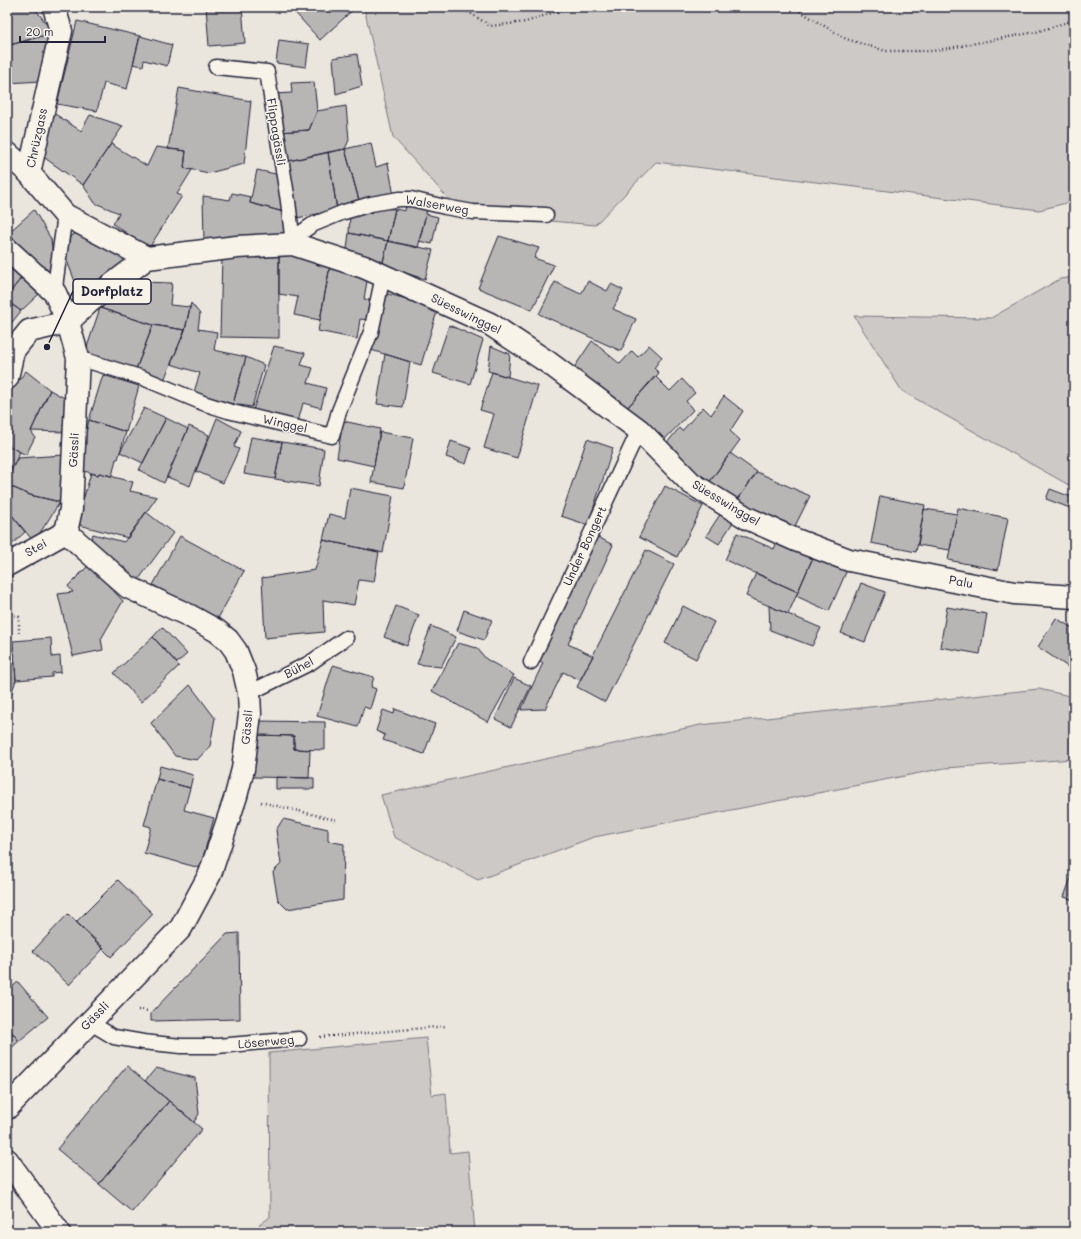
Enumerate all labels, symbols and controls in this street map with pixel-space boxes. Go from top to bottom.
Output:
scale bar [20,18,105,44]
text: 20 m [26,23,54,39]
street label: Flippagässli [264,97,290,167]
street label: Chrüzgass [22,106,50,169]
street label: Walserweg [404,191,470,217]
callout: Dorfplatz [73,279,151,304]
text: Dorfplatz [81,282,143,299]
street label: Süesswinggel [429,289,504,337]
street label: Winggel [261,410,309,436]
street label: Gässli [64,432,82,468]
street label: Süesswinggel [690,476,763,529]
street label: Under Bongert [559,503,610,588]
street label: Stei [21,534,50,560]
street label: Palu [948,571,975,591]
street label: Bühel [281,653,316,682]
street label: Gässli [237,709,255,745]
street label: Gässli [76,997,112,1033]
street label: Löserweg [237,1031,295,1051]

